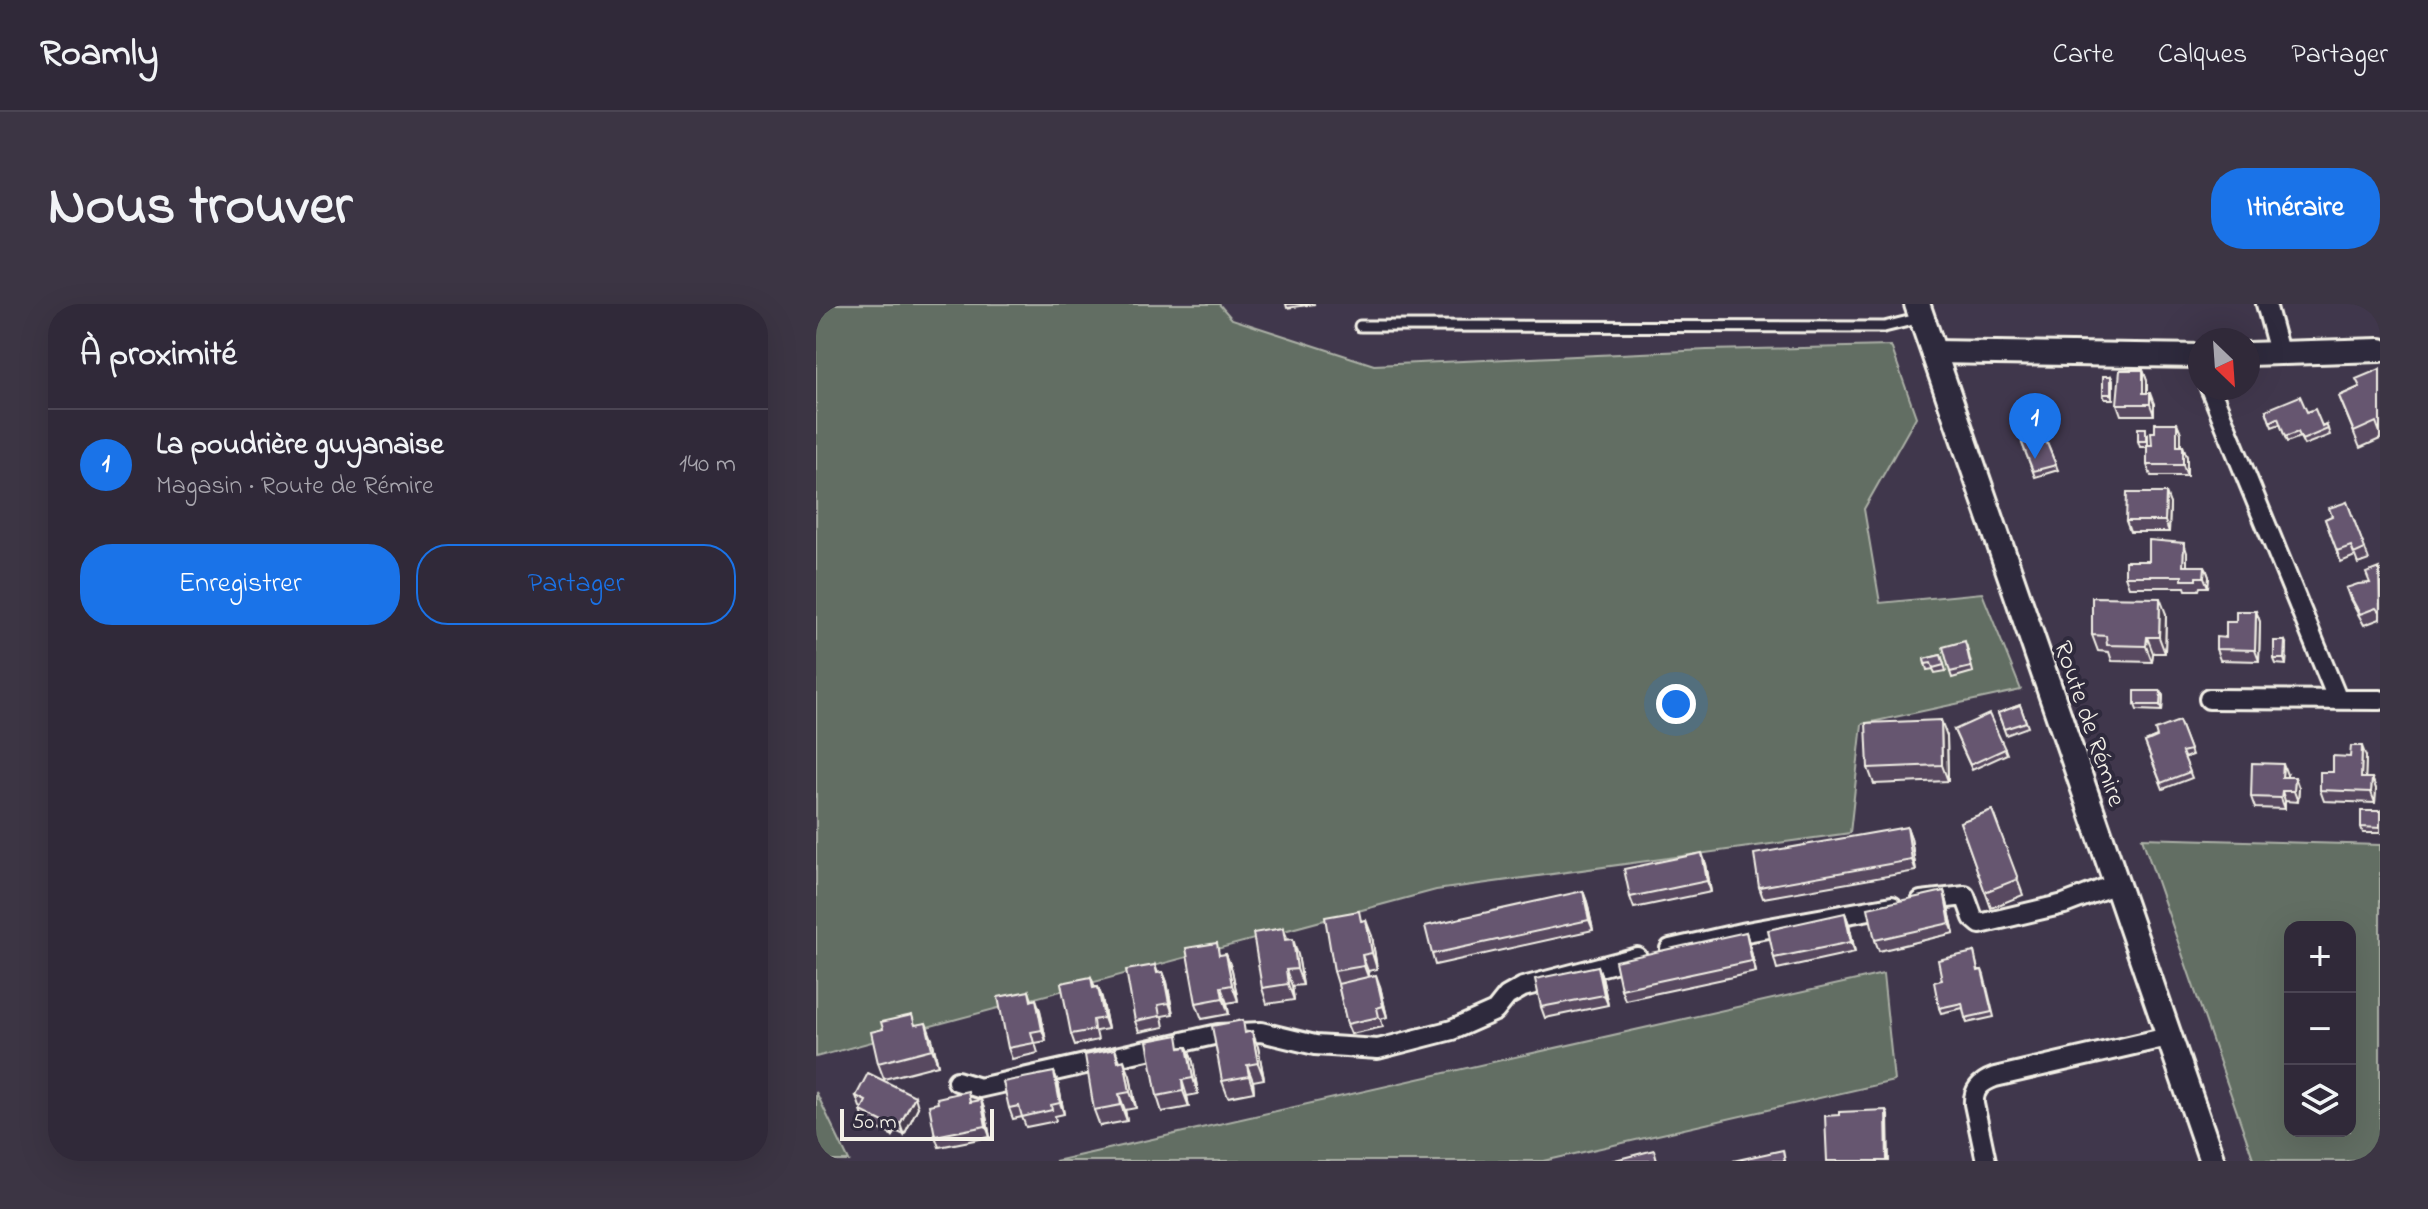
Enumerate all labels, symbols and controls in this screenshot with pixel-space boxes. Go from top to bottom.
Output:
text: Roamly [40,27,158,83]
text: Carte [2053,35,2114,76]
text: Calques [2158,35,2247,76]
text: Partager [2291,35,2388,76]
text: Nous trouver [48,168,352,249]
button: Itinéraire [2211,168,2380,249]
north arrow [2188,328,2260,400]
text: À proximité [80,331,237,381]
pin: 1 [2009,393,2061,459]
text: La poudrière guyanaise [156,424,444,468]
text: 1 [102,446,110,484]
text: 140 m [679,446,736,484]
text: Magasin · Route de Rémire [156,468,434,506]
button: Enregistrer [80,544,400,625]
button: Partager [416,544,736,625]
street label: Route de Rémire [2042,636,2134,812]
your location [1656,684,1696,724]
map controls [2284,921,2356,1137]
button: + [2284,921,2356,993]
button: − [2284,993,2356,1065]
button: layers [2284,1065,2356,1137]
scale bar [840,1105,994,1141]
text: 50 m [852,1107,897,1139]

